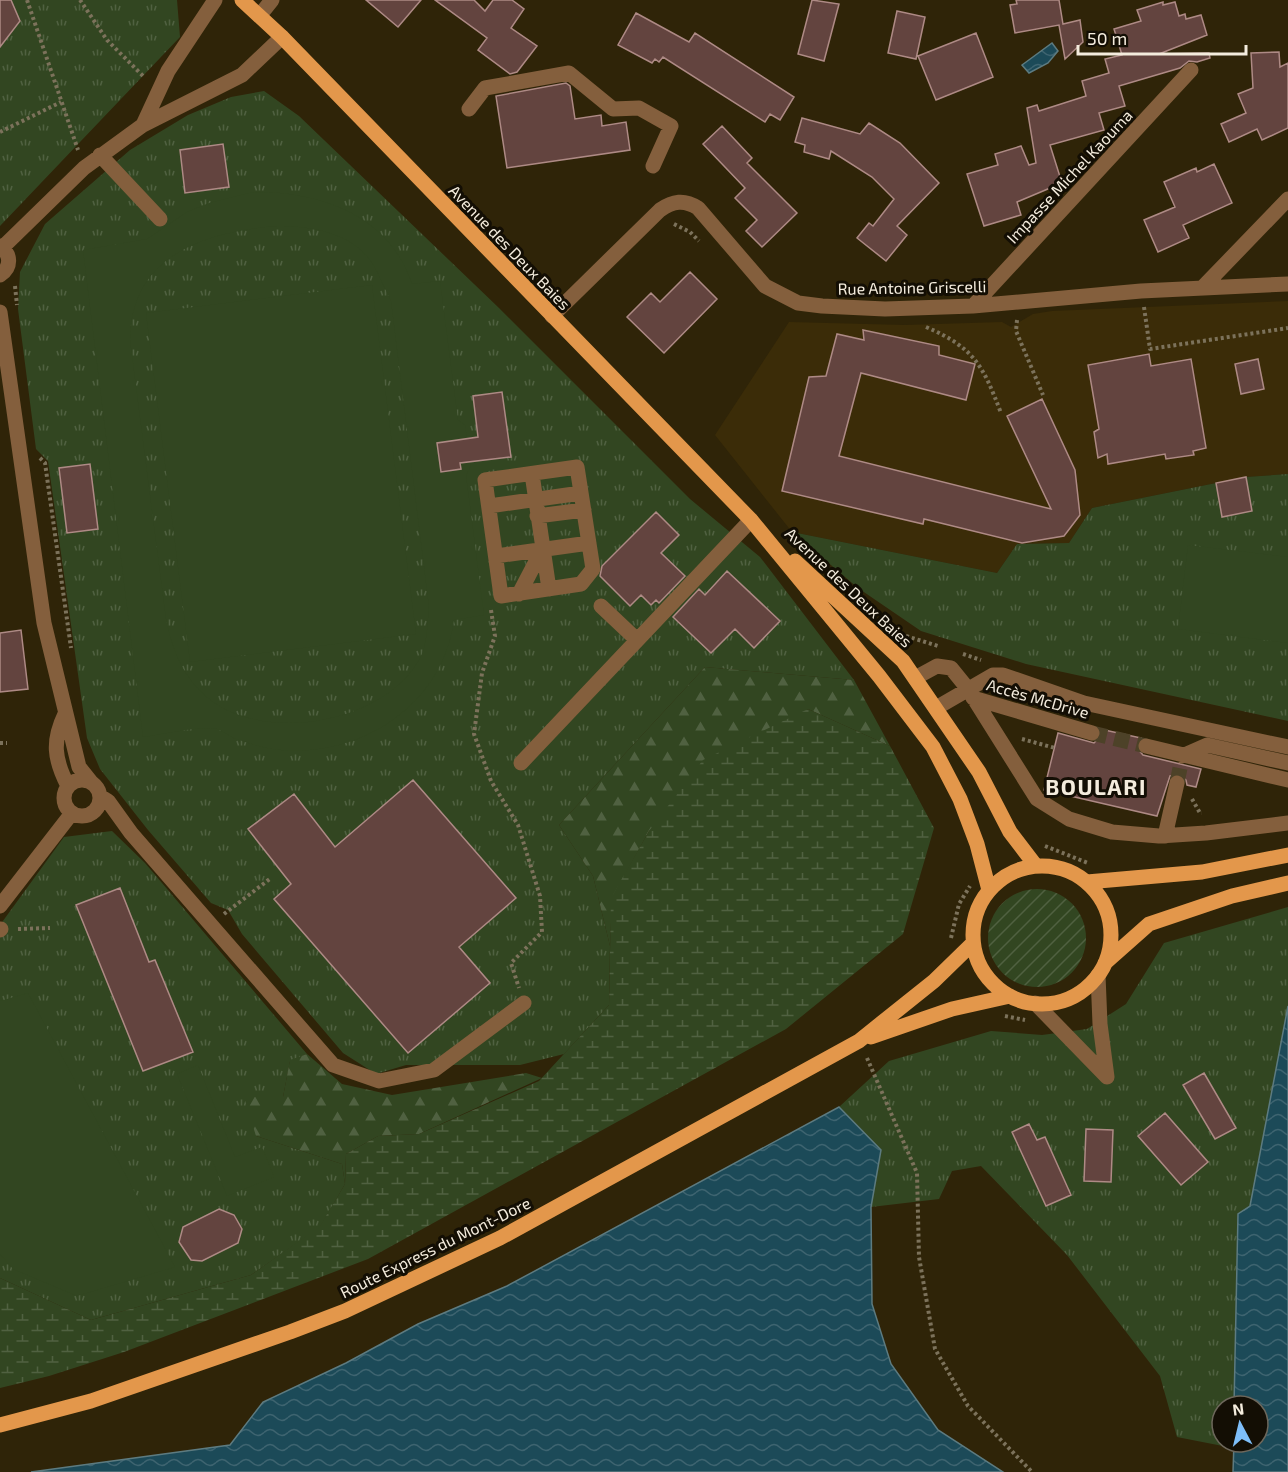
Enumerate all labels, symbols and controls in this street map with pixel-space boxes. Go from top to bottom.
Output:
scale bar [1078,18,1246,56]
text: 50 m [1087,27,1127,49]
street label: Impasse Michel Kaouma [1002,105,1136,247]
street label: Avenue des Deux Baies [445,181,575,313]
street label: Rue Antoine Griscelli [837,276,987,298]
street label: Avenue des Deux Baies [782,523,916,651]
street label: Accès McDrive [985,674,1091,722]
district label: BOULARI [1045,773,1147,799]
street label: Route Express du Mont-Dore [337,1193,533,1301]
north arrow [1210,1394,1270,1454]
text: N [1231,1398,1245,1419]

